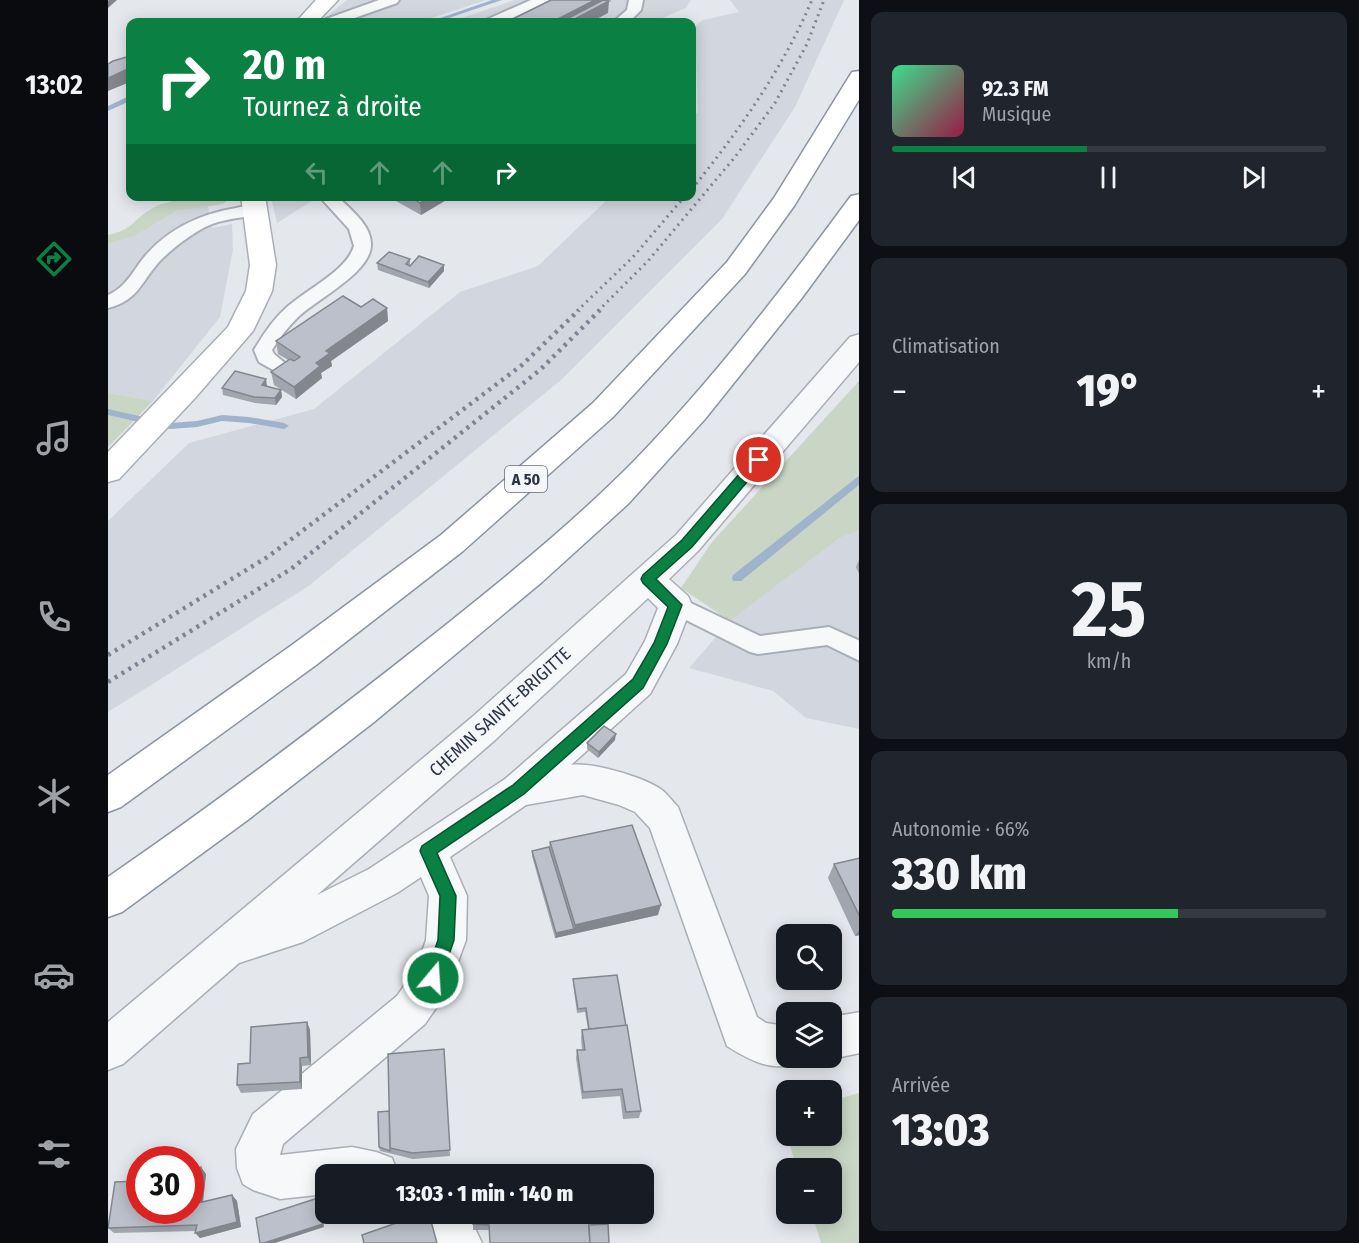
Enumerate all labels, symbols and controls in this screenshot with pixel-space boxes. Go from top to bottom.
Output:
text: 20 m [243,40,326,90]
icon: right [144,42,222,120]
text: 13:02 [25,69,83,101]
text: 92.3 FM [982,75,1049,102]
text: Tournez à droite [243,91,422,123]
text: Musique [982,102,1051,126]
icon: left [300,156,333,189]
icon: ahead [363,156,396,189]
icon: ahead [426,156,459,189]
icon: right [489,156,522,189]
icon: previous [948,161,981,194]
icon: pause [1092,161,1125,194]
icon: next [1237,161,1270,194]
icon: directions [33,238,75,280]
text: Climatisation [892,334,1000,358]
text: 19° [1077,364,1141,418]
text: − [892,372,907,412]
text: + [1311,372,1326,412]
icon: music [33,417,75,459]
pin [733,434,784,485]
icon: arrive [742,443,775,476]
road number: A 50 [505,466,547,492]
text: 25 [1072,563,1146,657]
icon: phone [33,596,75,638]
street label: CHEMIN SAINTE-BRIGITTE [425,643,575,781]
text: km/h [1087,649,1131,673]
icon: climate [33,775,75,817]
text: Autonomie · 66% [892,817,1030,841]
text: 330 km [892,847,1027,901]
map controls [776,924,842,1224]
button: search [776,924,842,990]
position arrow [401,946,465,1010]
icon: car [33,954,75,996]
button: layers [776,1002,842,1068]
text: Arrivée [892,1073,950,1097]
button: + [776,1080,842,1146]
text: 13:03 [892,1103,990,1157]
icon: filters [33,1133,75,1175]
speed limit sign: 30 [126,1146,204,1224]
button: − [776,1158,842,1224]
text: 13:03 · 1 min · 140 m [396,1180,573,1207]

